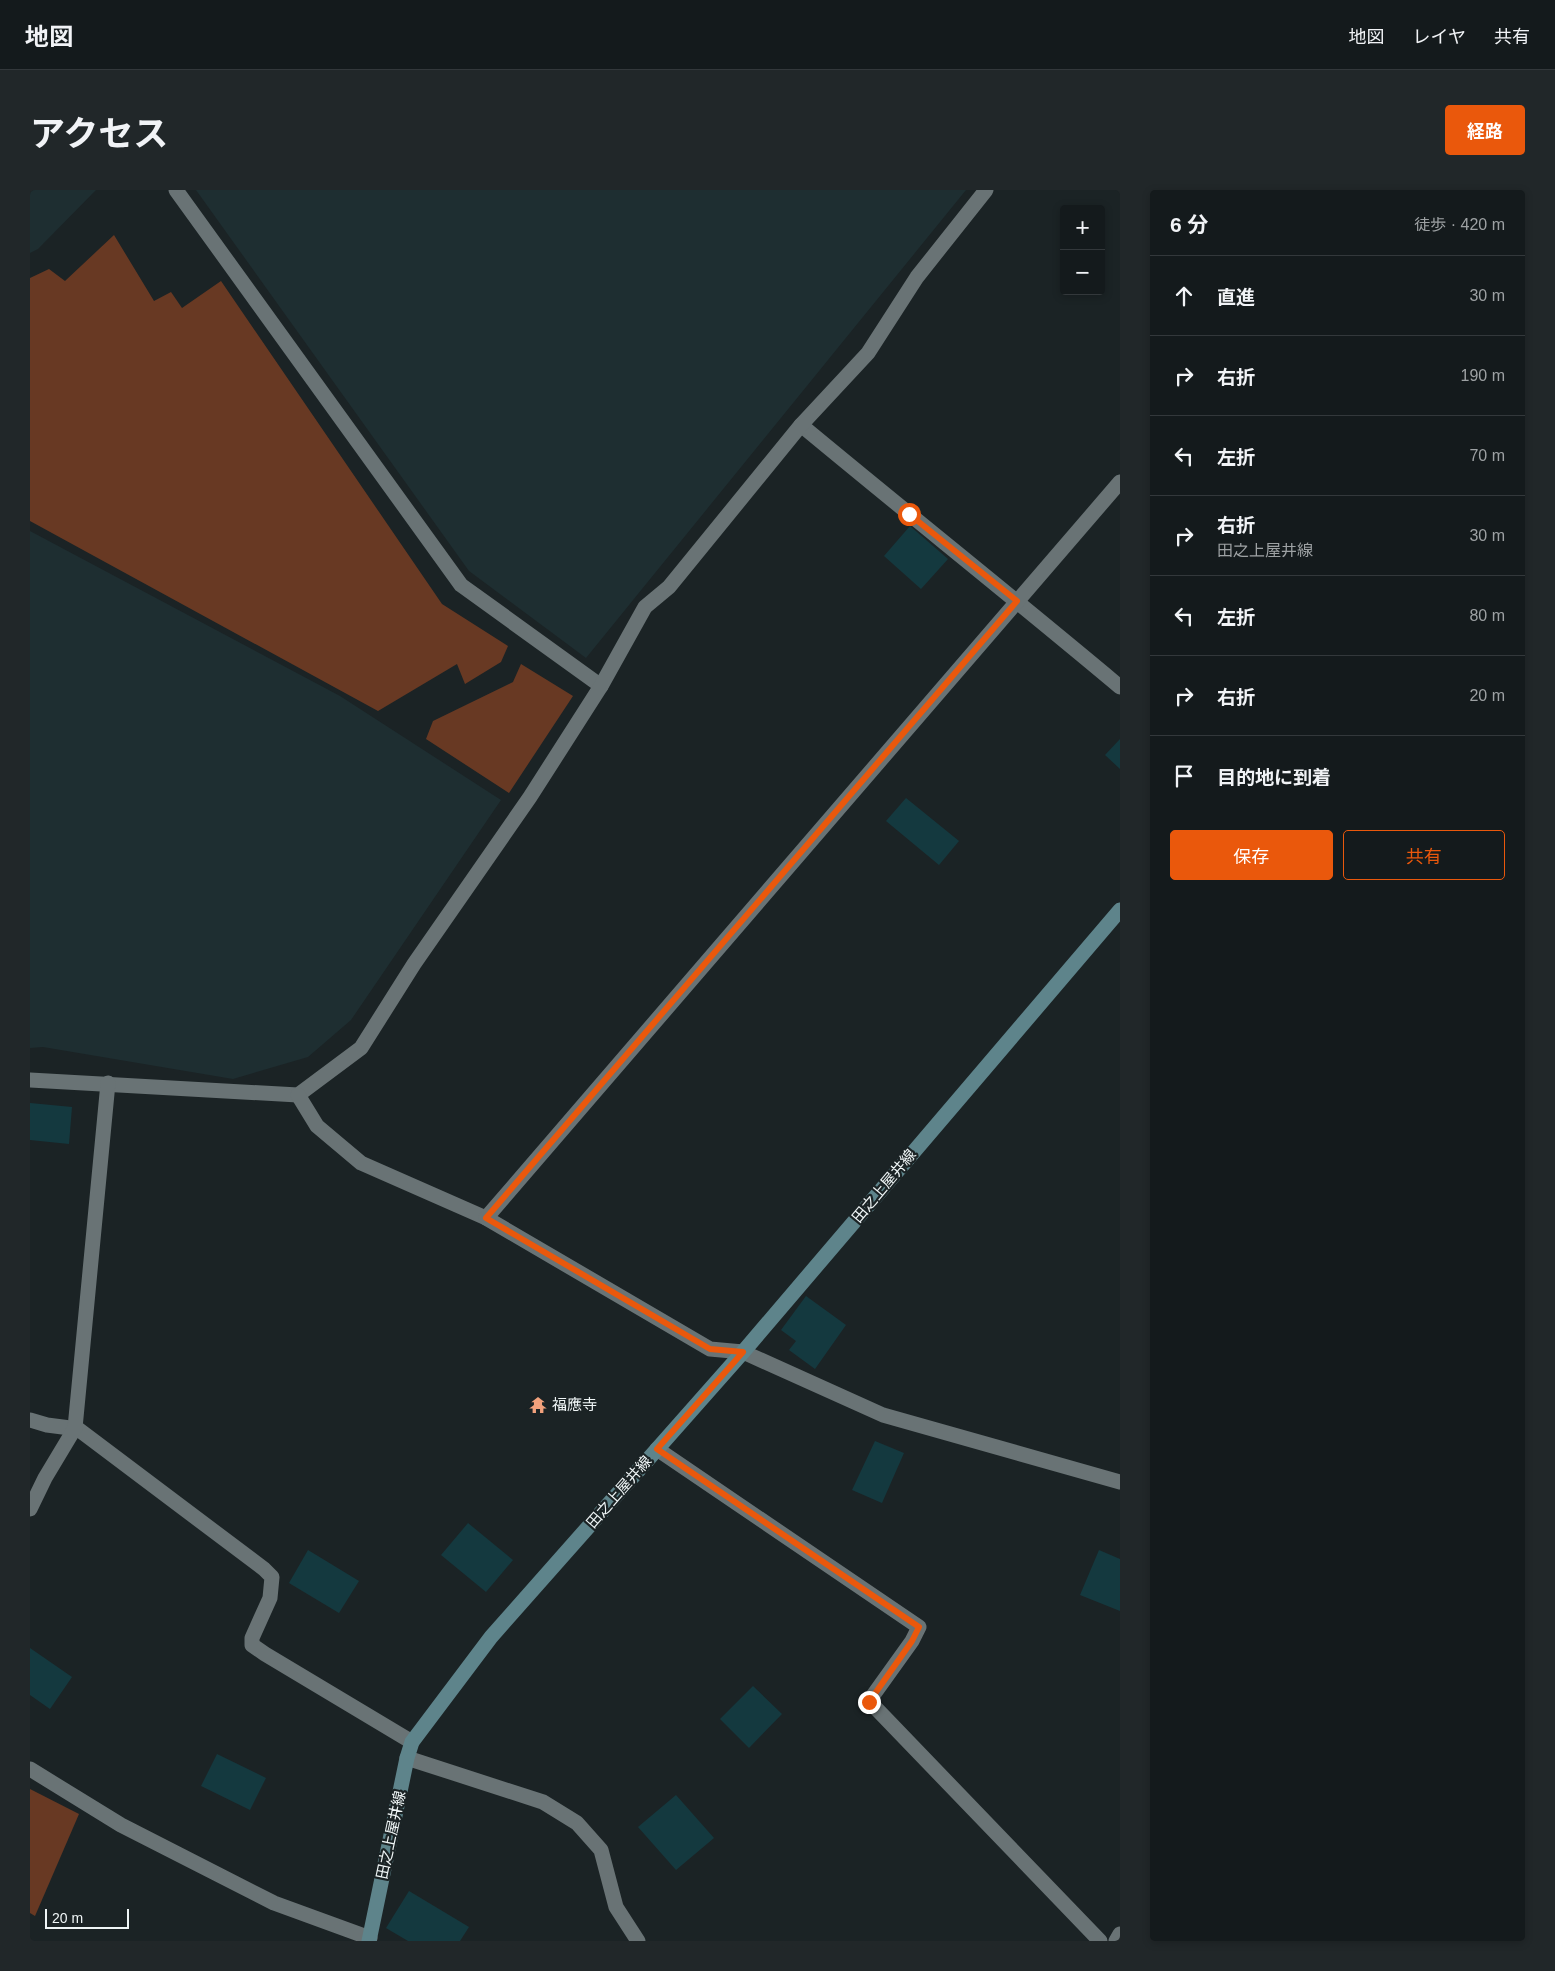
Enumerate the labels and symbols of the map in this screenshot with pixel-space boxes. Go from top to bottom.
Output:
route start [898,503,921,526]
street label: 田之上屋井線 [848,1146,919,1226]
temple icon: 福應寺 [528,1395,548,1415]
place label: 福應寺 [552,1396,597,1413]
street label: 田之上屋井線 [583,1452,655,1531]
route end [858,1691,881,1714]
street label: 田之上屋井線 [373,1789,408,1881]
scale bar [45,1906,129,1929]

